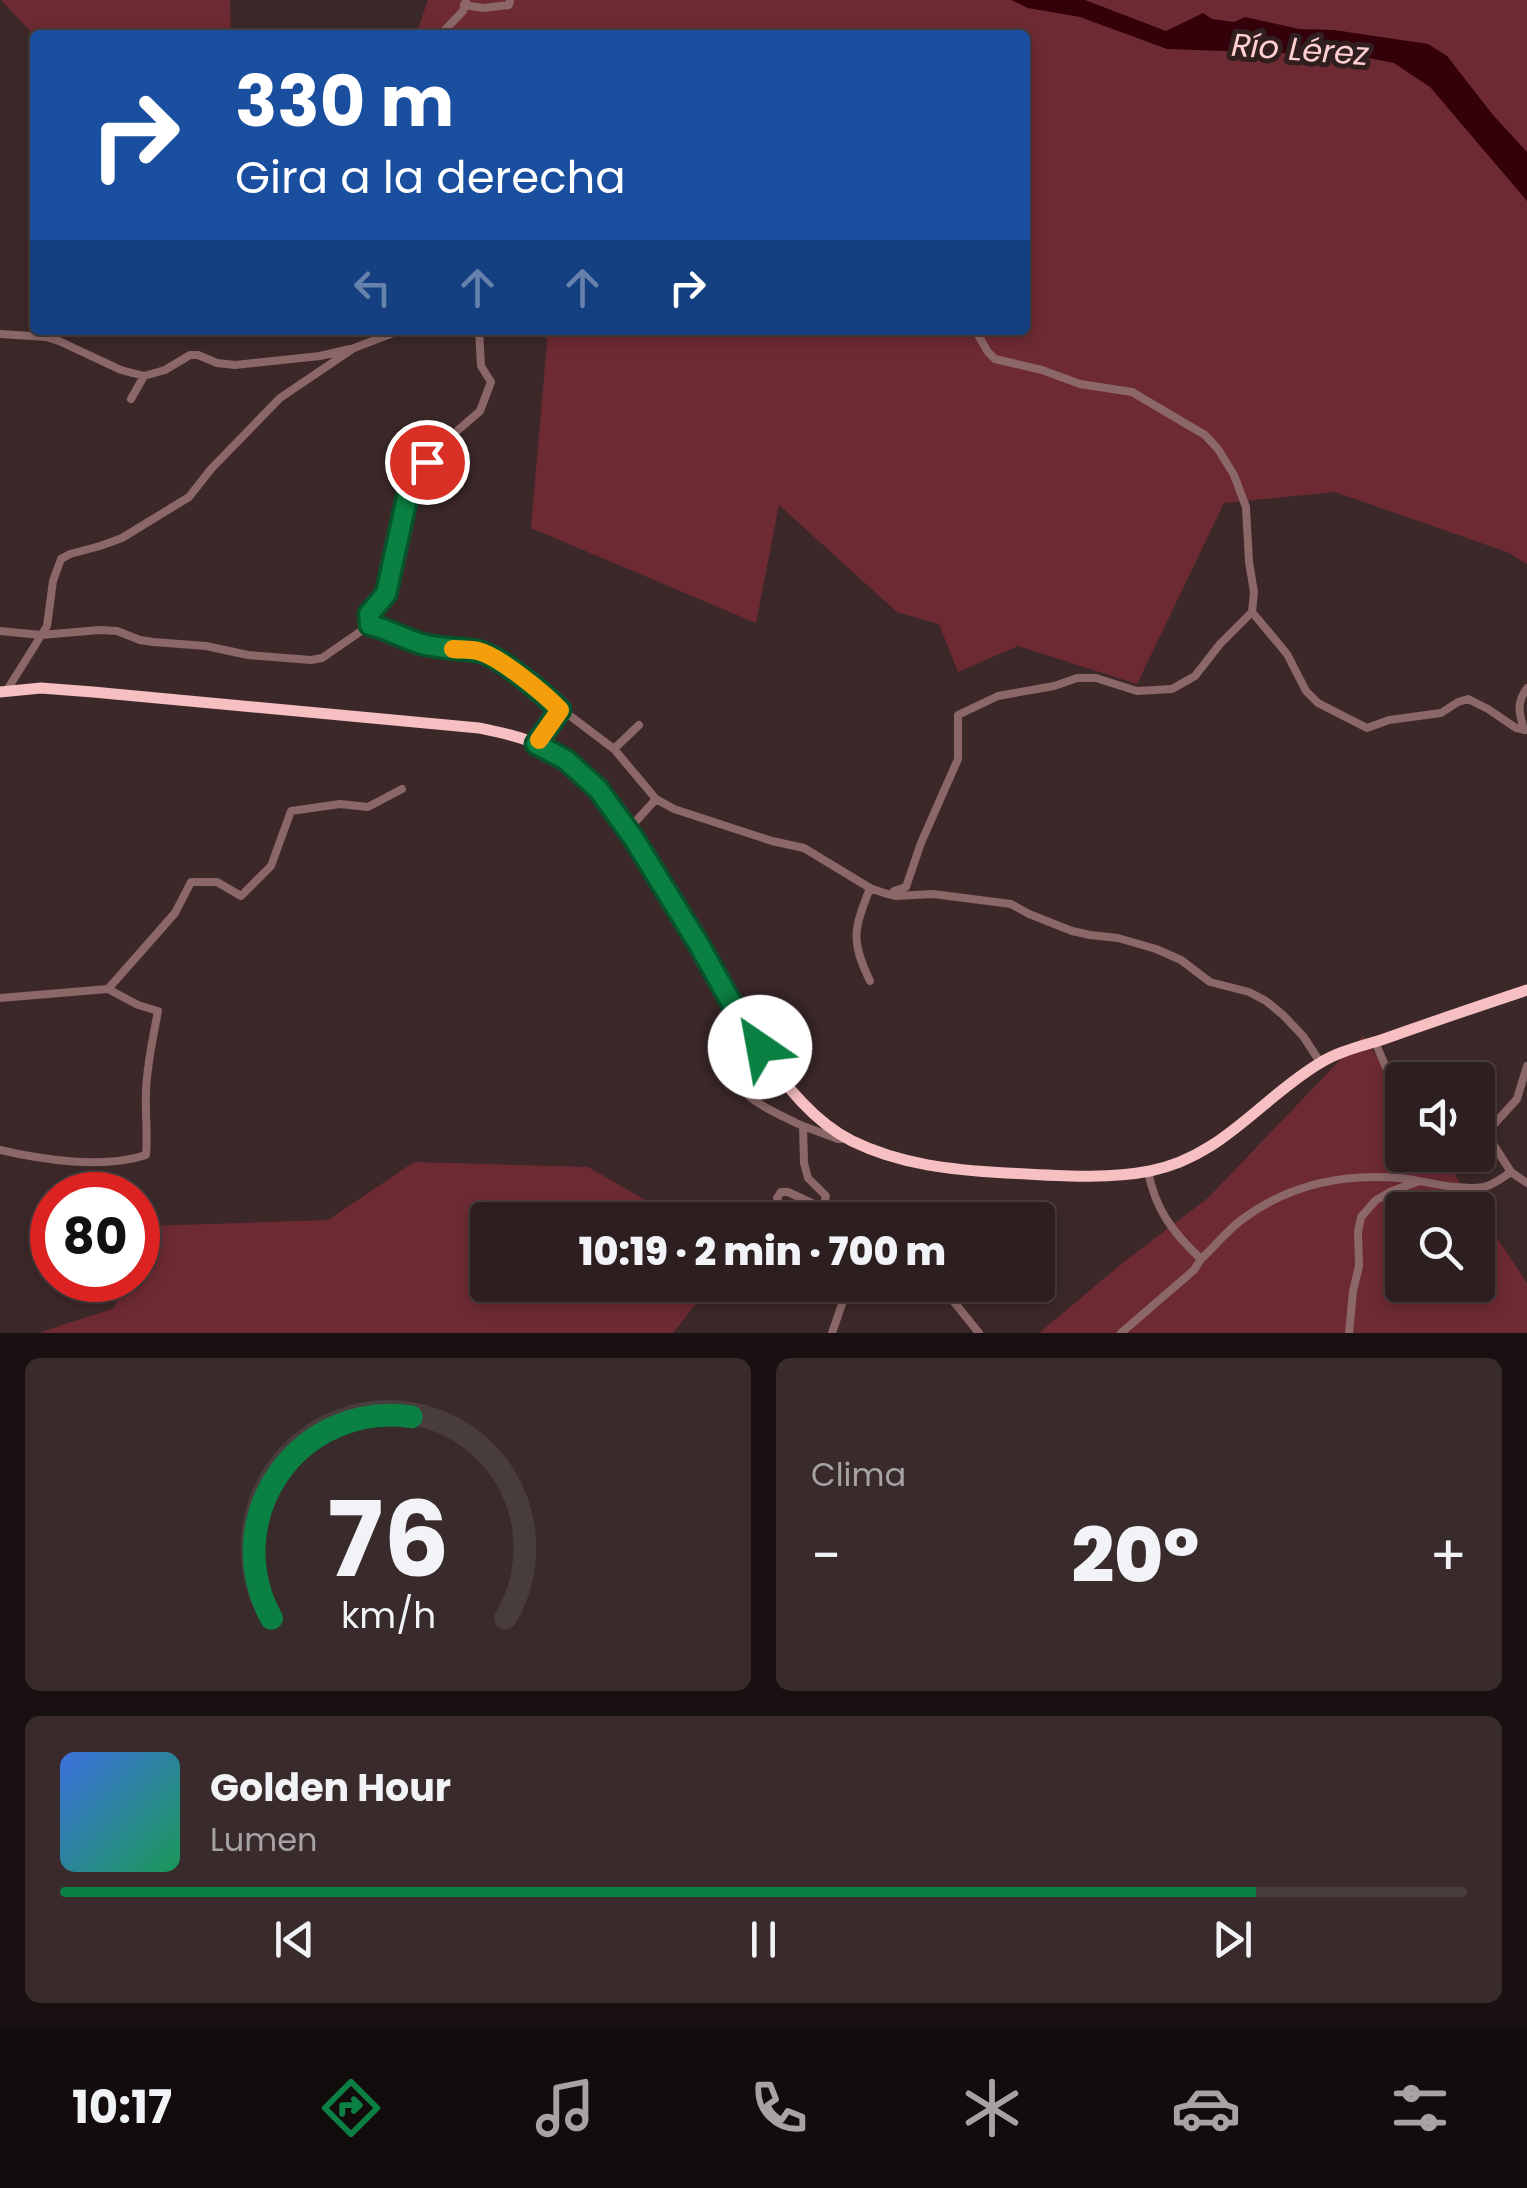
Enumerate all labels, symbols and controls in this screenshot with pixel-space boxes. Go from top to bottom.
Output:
water label: Río Lérez [1230,22,1371,76]
text: 330 m [235,52,454,151]
icon: right [70,70,200,200]
text: Gira a la derecha [235,146,626,209]
icon: left [345,260,400,315]
icon: ahead [450,260,505,315]
icon: ahead [555,260,610,315]
icon: right [660,260,715,315]
pin [385,420,470,505]
icon: arrive [400,435,455,490]
position arrow [708,995,812,1099]
map controls [1385,1062,1495,1302]
button: sound [1385,1062,1495,1172]
speed limit sign: 80 [30,1172,160,1302]
button: search [1385,1192,1495,1302]
text: 10:19 · 2 min · 700 m [579,1225,946,1278]
text: Clima [811,1452,906,1497]
text: 76 [327,1467,449,1612]
text: 20° [1071,1503,1199,1608]
text: − [811,1517,841,1594]
text: + [1429,1517,1467,1594]
text: km/h [340,1590,436,1641]
text: Golden Hour [210,1761,451,1814]
text: Lumen [210,1817,318,1862]
icon: previous [267,1912,322,1967]
icon: pause [736,1912,791,1967]
icon: next [1205,1912,1260,1967]
icon: directions [316,2073,386,2143]
icon: music [530,2073,600,2143]
icon: phone [744,2073,814,2143]
icon: climate [957,2073,1027,2143]
icon: car [1171,2073,1241,2143]
icon: filters [1385,2073,1455,2143]
text: 10:17 [72,2076,172,2139]

